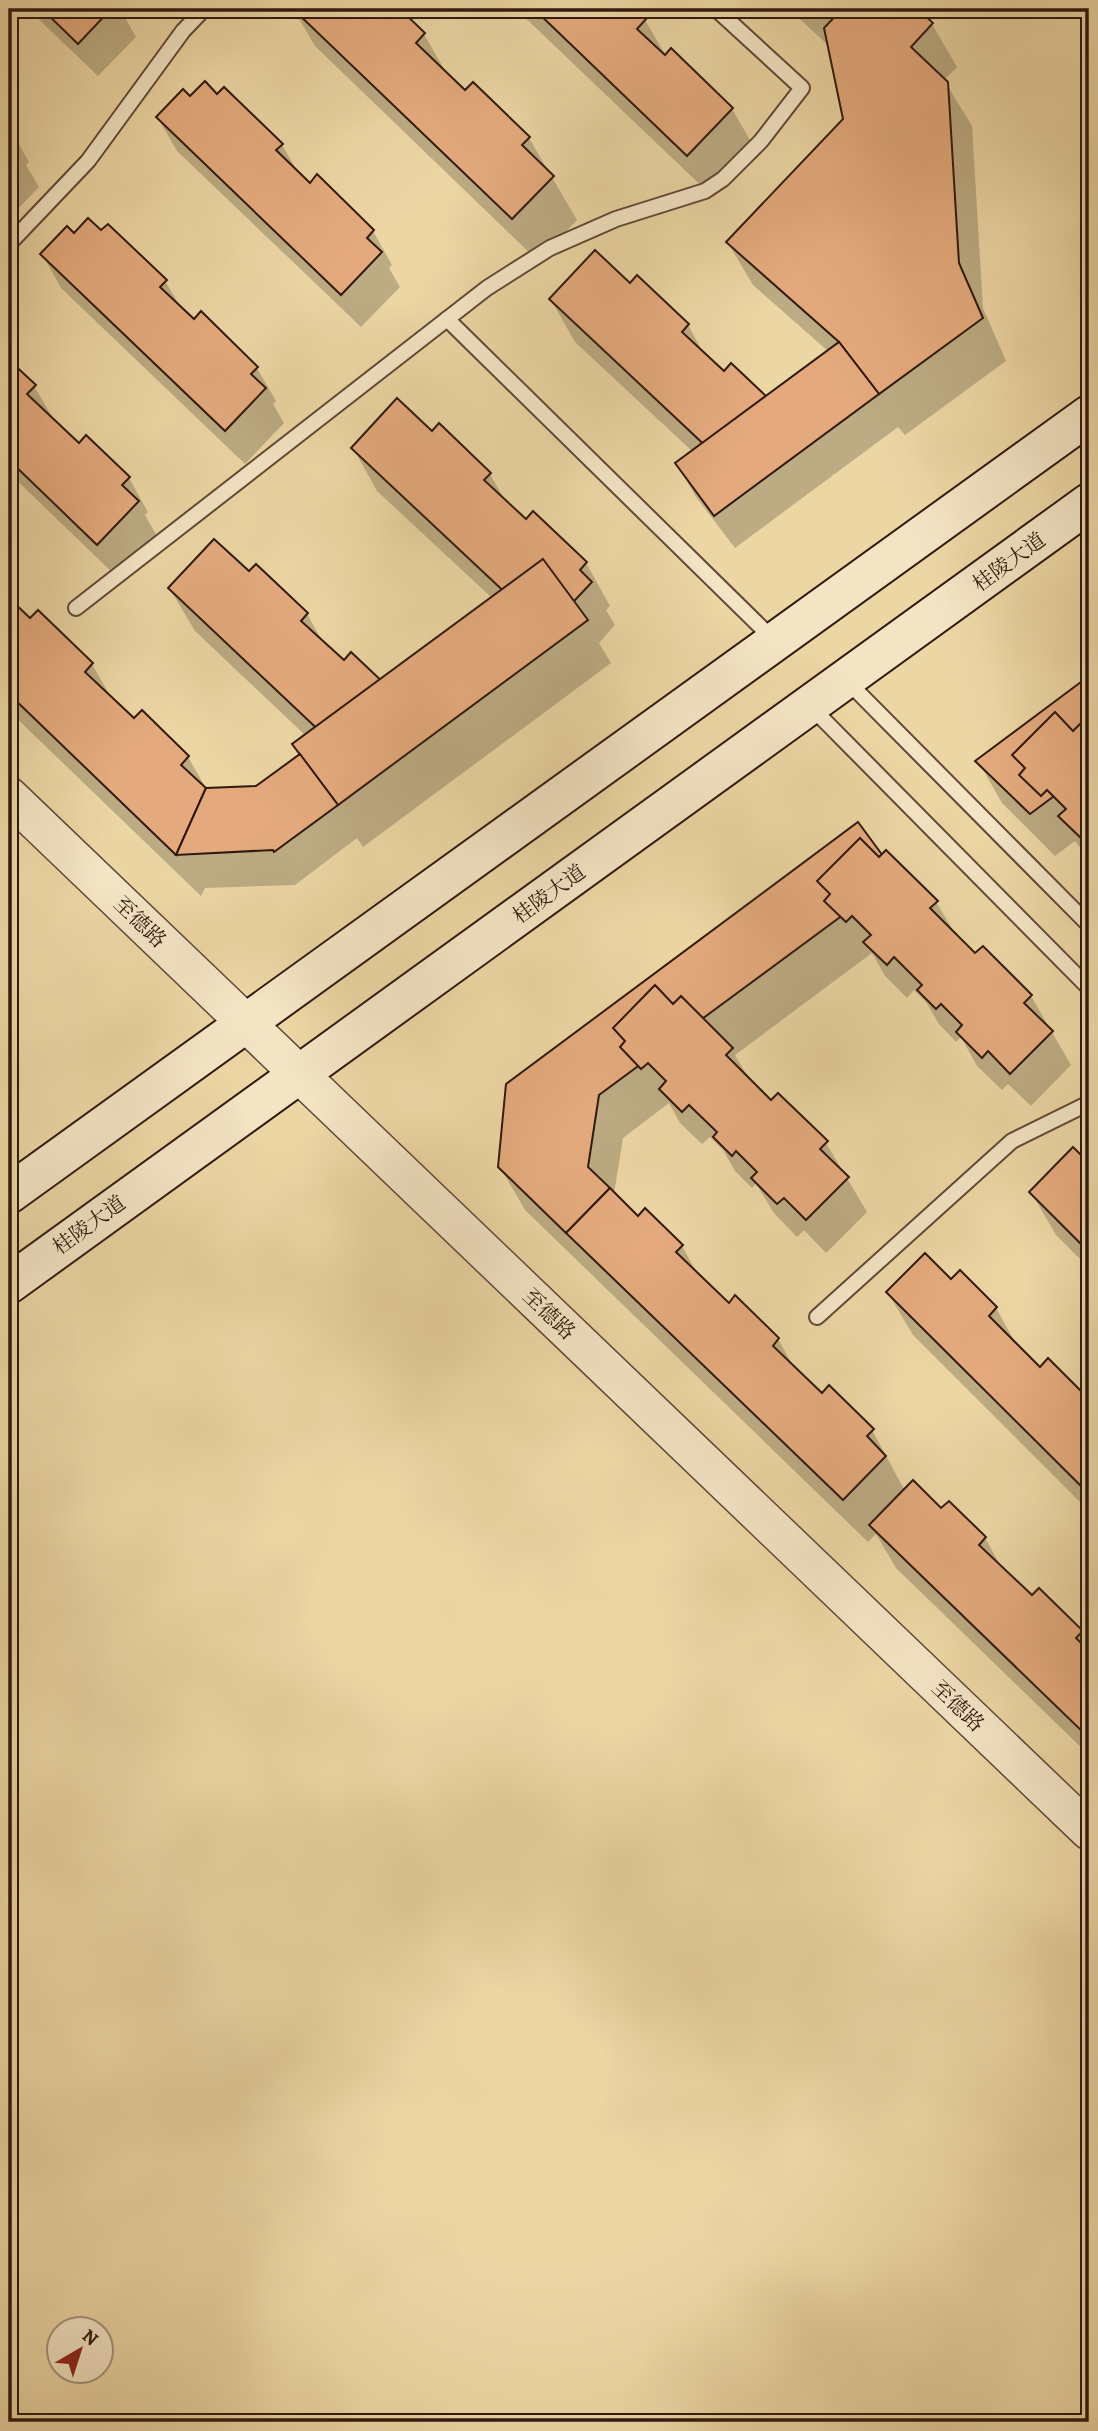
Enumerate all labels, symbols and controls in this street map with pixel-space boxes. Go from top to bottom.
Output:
street label: 桂陵大道 [967,526,1051,598]
street label: 桂陵大道 [507,858,591,930]
street label: 至德路 [108,890,172,954]
street label: 桂陵大道 [47,1189,131,1261]
street label: 至德路 [517,1282,581,1346]
street label: 至德路 [926,1674,990,1738]
north arrow [46,2316,116,2386]
text: N [77,2323,104,2352]

